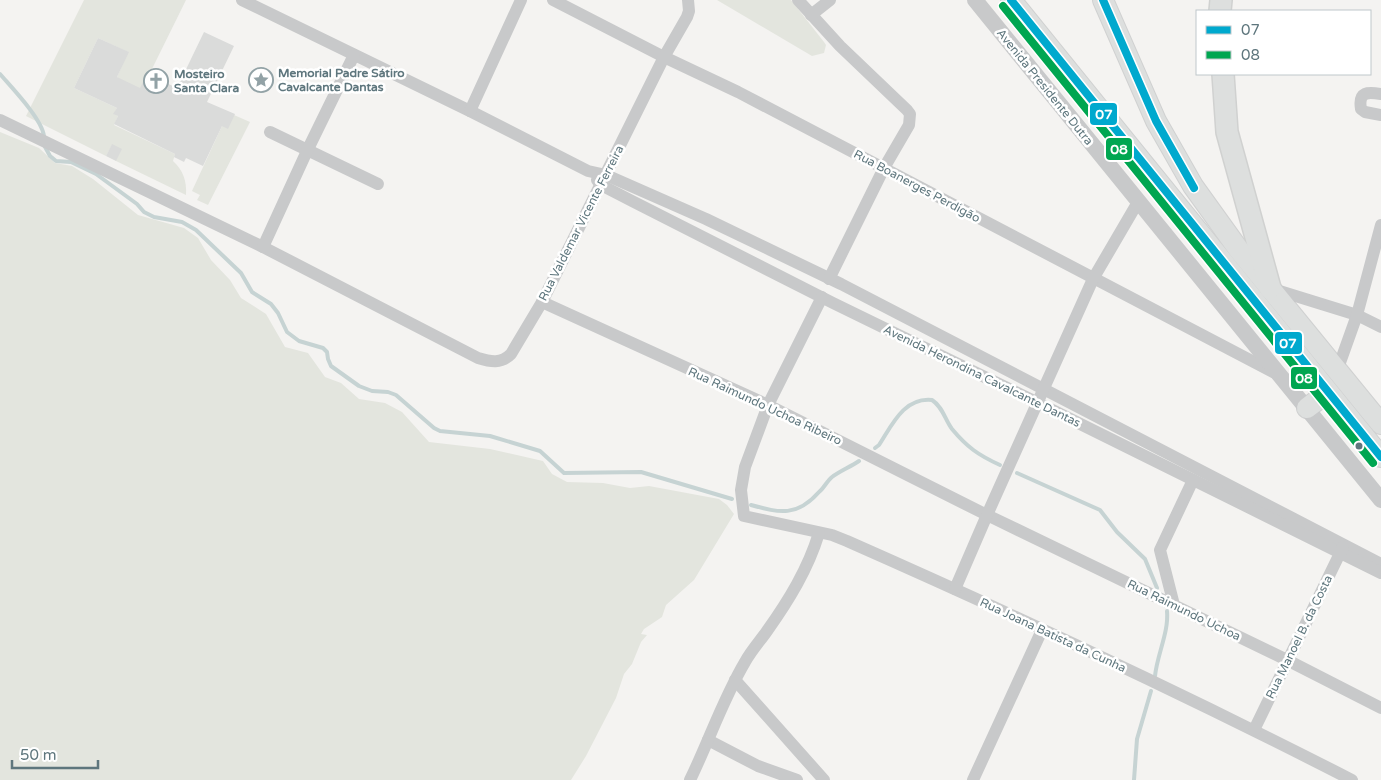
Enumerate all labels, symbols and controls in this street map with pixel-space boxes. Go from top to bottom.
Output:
legend [1196,10,1371,75]
text: 07 [1241,21,1260,39]
street label: Avenida Presidente Dutra [994,26,1096,148]
text: 08 [1241,46,1260,64]
place label: Memorial Padre Sátiro Cavalcante Dantas [278,66,405,94]
place label: Mosteiro Santa Clara [174,67,239,95]
place icon: Memorial Padre Sátiro Cavalcante Dantas [248,67,274,93]
church icon: Mosteiro Santa Clara [143,68,169,94]
line badge: 07 [1089,102,1118,126]
text: 07 [1095,106,1113,123]
line badge: 08 [1105,137,1133,161]
text: 08 [1110,141,1128,158]
street label: Rua Valdemar Vicente Ferreira [536,143,626,303]
street label: Rua Boanerges Perdigão [851,147,983,225]
street label: Avenida Herondina Cavalcante Dantas [881,322,1083,430]
line badge: 07 [1274,331,1303,355]
text: 07 [1279,335,1297,352]
street label: Rua Raimundo Uchoa Ribeiro [686,364,844,448]
line badge: 08 [1290,366,1318,390]
text: 08 [1295,370,1313,387]
unlabelled marker [1354,441,1364,451]
street label: Rua Manoel B. da Costa [1263,573,1335,701]
street label: Rua Raimundo Uchoa [1125,576,1243,644]
street label: Rua Joana Batista da Cunha [978,595,1128,675]
scale bar [12,738,99,770]
text: 50 m [20,746,57,764]

